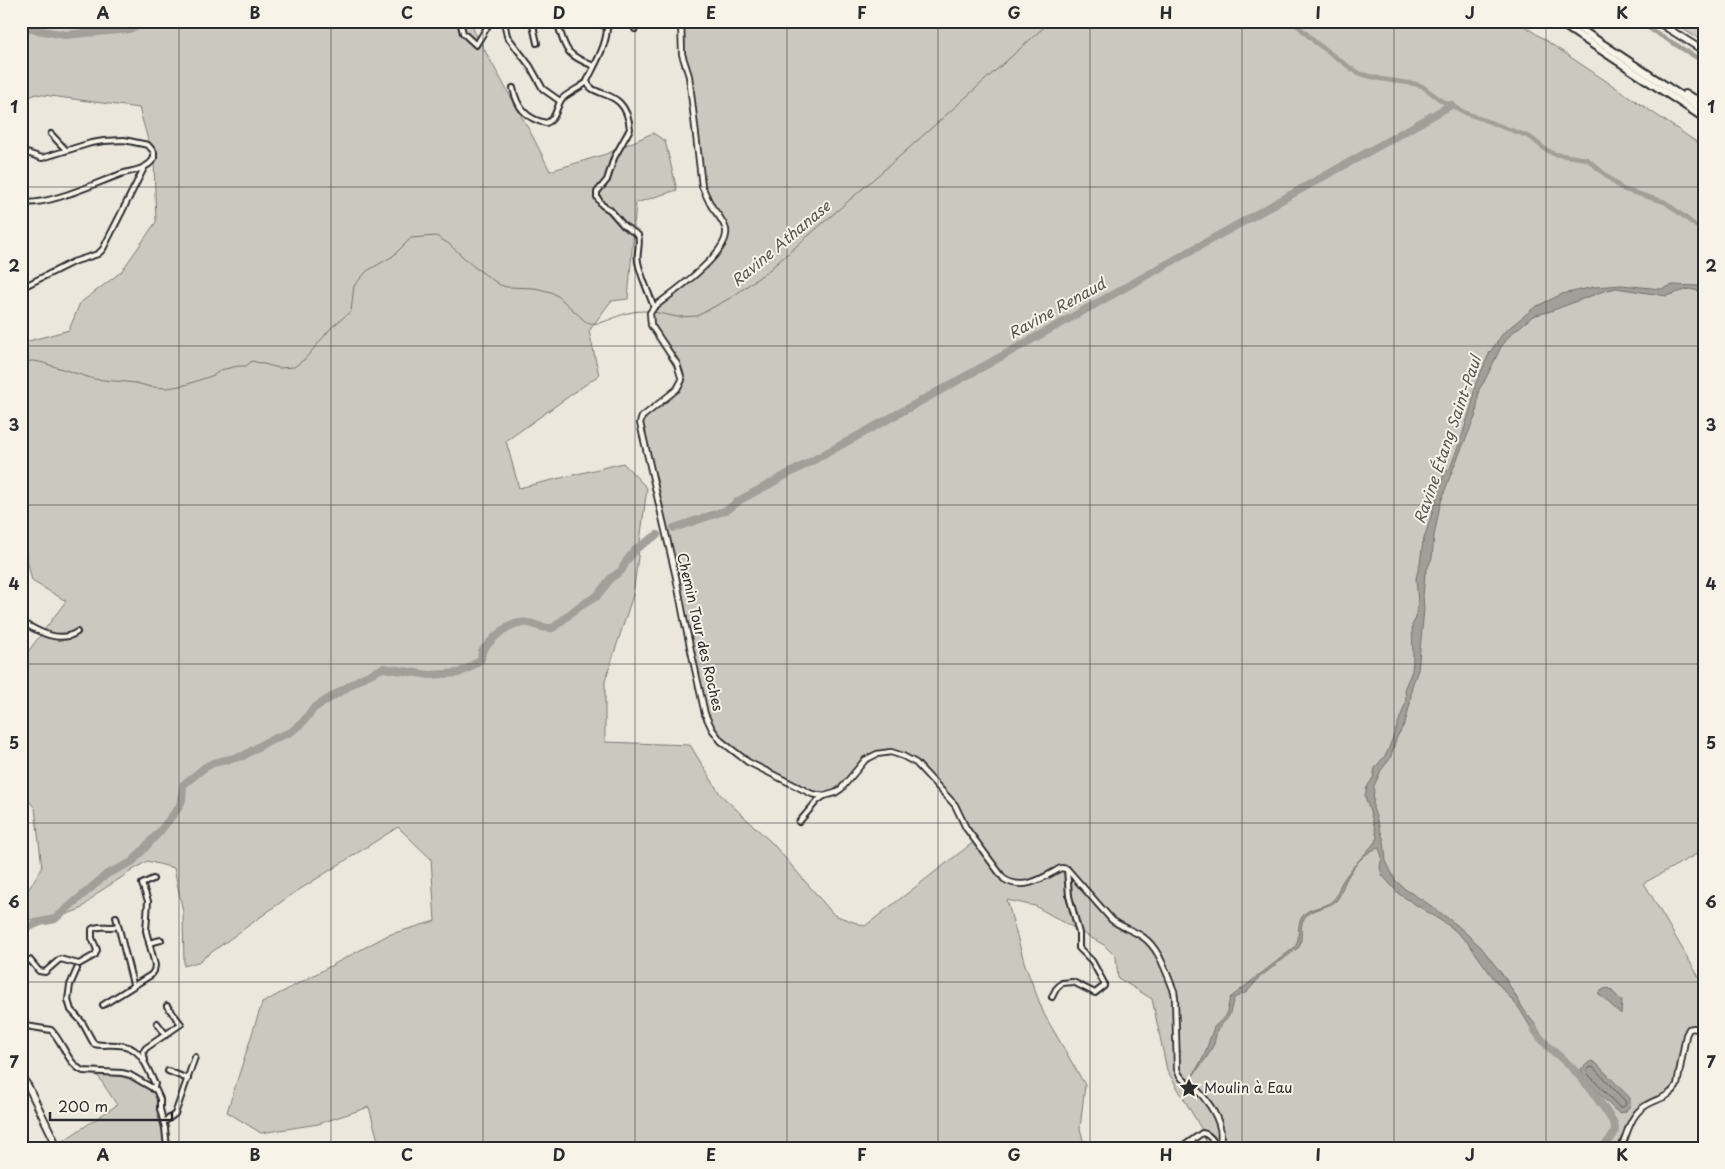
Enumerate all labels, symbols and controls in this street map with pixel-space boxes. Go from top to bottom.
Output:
text: A [97,0,110,24]
text: B [250,0,261,24]
text: C [401,0,413,24]
text: D [553,0,565,24]
text: E [706,0,716,24]
text: F [857,0,867,24]
text: G [1007,0,1021,24]
text: H [1160,0,1172,24]
text: I [1315,0,1321,24]
text: J [1465,0,1475,24]
text: K [1616,0,1628,24]
text: 1 [10,94,18,118]
text: 1 [1707,94,1715,118]
water label: Ravine Athanase [726,194,836,291]
text: 2 [8,253,20,277]
text: 2 [1705,253,1717,277]
water label: Ravine Renaud [1004,271,1111,344]
water label: Ravine Étang Saint-Paul [1407,350,1487,526]
text: 3 [9,412,19,436]
text: 3 [1706,412,1716,436]
street label: Chemin Tour des Roches [672,551,729,713]
text: 4 [9,571,20,595]
text: 4 [1706,571,1717,595]
text: 5 [9,730,19,754]
text: 5 [1706,730,1716,754]
text: 6 [8,889,20,913]
text: 6 [1705,889,1717,913]
text: 7 [9,1049,19,1073]
text: 7 [1706,1049,1716,1073]
place icon: Moulin à Eau [1178,1077,1200,1099]
place label: Moulin à Eau [1204,1077,1292,1098]
scale bar [50,1089,172,1121]
text: 200 m [58,1094,108,1117]
text: A [97,1142,110,1166]
text: B [250,1142,261,1166]
text: C [401,1142,413,1166]
text: D [553,1142,565,1166]
text: E [706,1142,716,1166]
text: F [857,1142,867,1166]
text: G [1007,1142,1021,1166]
text: H [1160,1142,1172,1166]
text: I [1315,1142,1321,1166]
text: J [1465,1142,1475,1166]
text: K [1616,1142,1628,1166]

